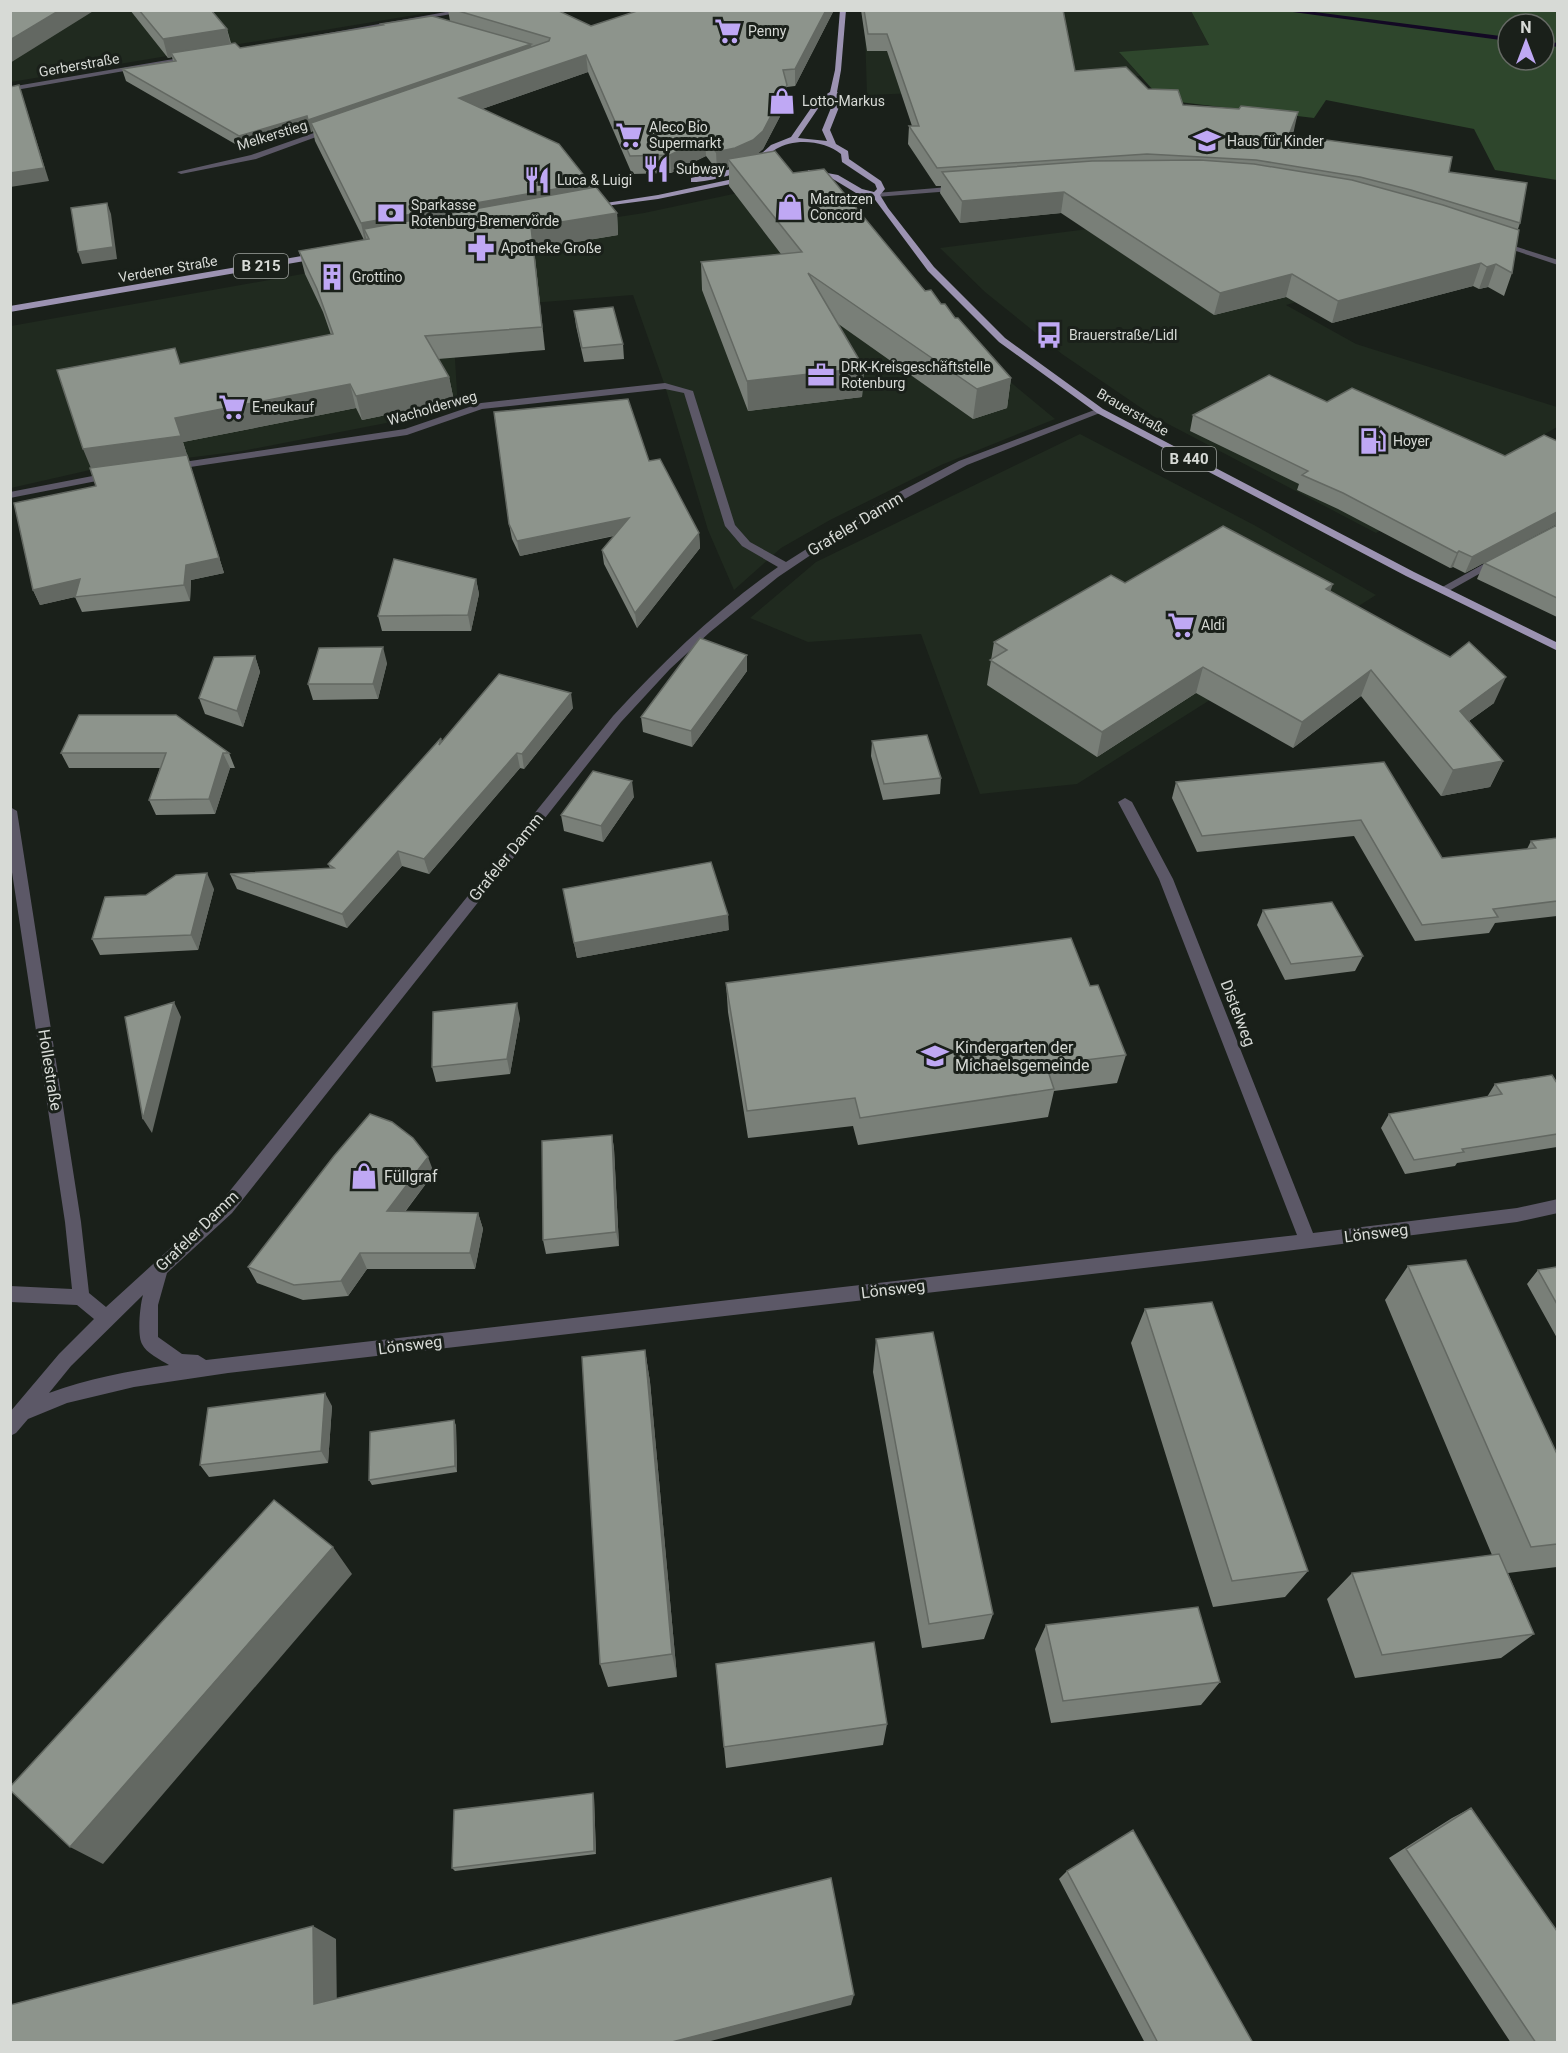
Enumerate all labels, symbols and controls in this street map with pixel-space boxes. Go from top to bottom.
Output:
north arrow [1496,12,1556,72]
supermarket icon: Penny [713,16,743,46]
text: N [1520,18,1532,37]
place label: Penny [748,23,787,39]
street label: Gerberstraße [38,50,120,80]
shop icon: Lotto-Markus [767,86,797,116]
place label: Lotto-Markus [802,93,885,109]
street label: Melkerstieg [235,117,309,153]
place label: Aleco Bio Supermarkt [649,119,722,151]
supermarket icon: Aleco Bio Supermarkt [614,120,644,150]
school or university icon: Haus für Kinder [1192,126,1222,156]
place label: Haus für Kinder [1227,133,1324,149]
restaurant icon: Subway [641,154,671,184]
place label: Subway [676,161,725,177]
restaurant icon: Luca & Luigi [522,165,552,195]
place label: Luca & Luigi [557,172,632,188]
place label: Matratzen Concord [810,191,873,223]
shop icon: Matratzen Concord [775,192,805,222]
place label: Sparkasse Rotenburg-Bremervörde [411,197,559,229]
bank icon: Sparkasse Rotenburg-Bremervörde [376,198,406,228]
pharmacy icon: Apotheke Große [466,233,496,263]
place label: Apotheke Große [501,240,601,256]
street label: Verdener Straße [117,252,219,286]
road number: B 215 [234,254,288,278]
building icon: Grottino [317,262,347,292]
place label: Grottino [352,269,402,285]
bus stop icon: Brauerstraße/Lidl [1034,320,1064,350]
place label: Brauerstraße/Lidl [1069,327,1177,343]
place label: DRK-Kreisgeschäftstelle Rotenburg [841,359,991,391]
office icon: DRK-Kreisgeschäftstelle Rotenburg [806,360,836,390]
street label: Brauerstraße [1094,385,1172,439]
street label: Wacholderweg [385,388,479,428]
supermarket icon: E-neukauf [217,392,247,422]
place label: E-neukauf [252,399,314,415]
fuel station icon: Hoyer [1358,426,1388,456]
place label: Hoyer [1393,433,1430,449]
road number: B 440 [1162,447,1216,471]
street label: Grafeler Damm [804,488,906,560]
supermarket icon: Aldi [1166,610,1196,640]
place label: Aldi [1201,617,1225,633]
street label: Grafeler Damm [465,809,547,905]
street label: Distelweg [1217,977,1259,1049]
street label: Hollestraße [34,1028,66,1112]
place label: Kindergarten der Michaelsgemeinde [955,1038,1090,1075]
school or university icon: Kindergarten der Michaelsgemeinde [920,1041,950,1071]
shop icon: Füllgraf [349,1161,379,1191]
place label: Füllgraf [384,1167,438,1186]
street label: Grafeler Damm [152,1187,242,1275]
street label: Lönsweg [1343,1220,1409,1246]
street label: Lönsweg [860,1276,926,1302]
street label: Lönsweg [377,1332,443,1358]

